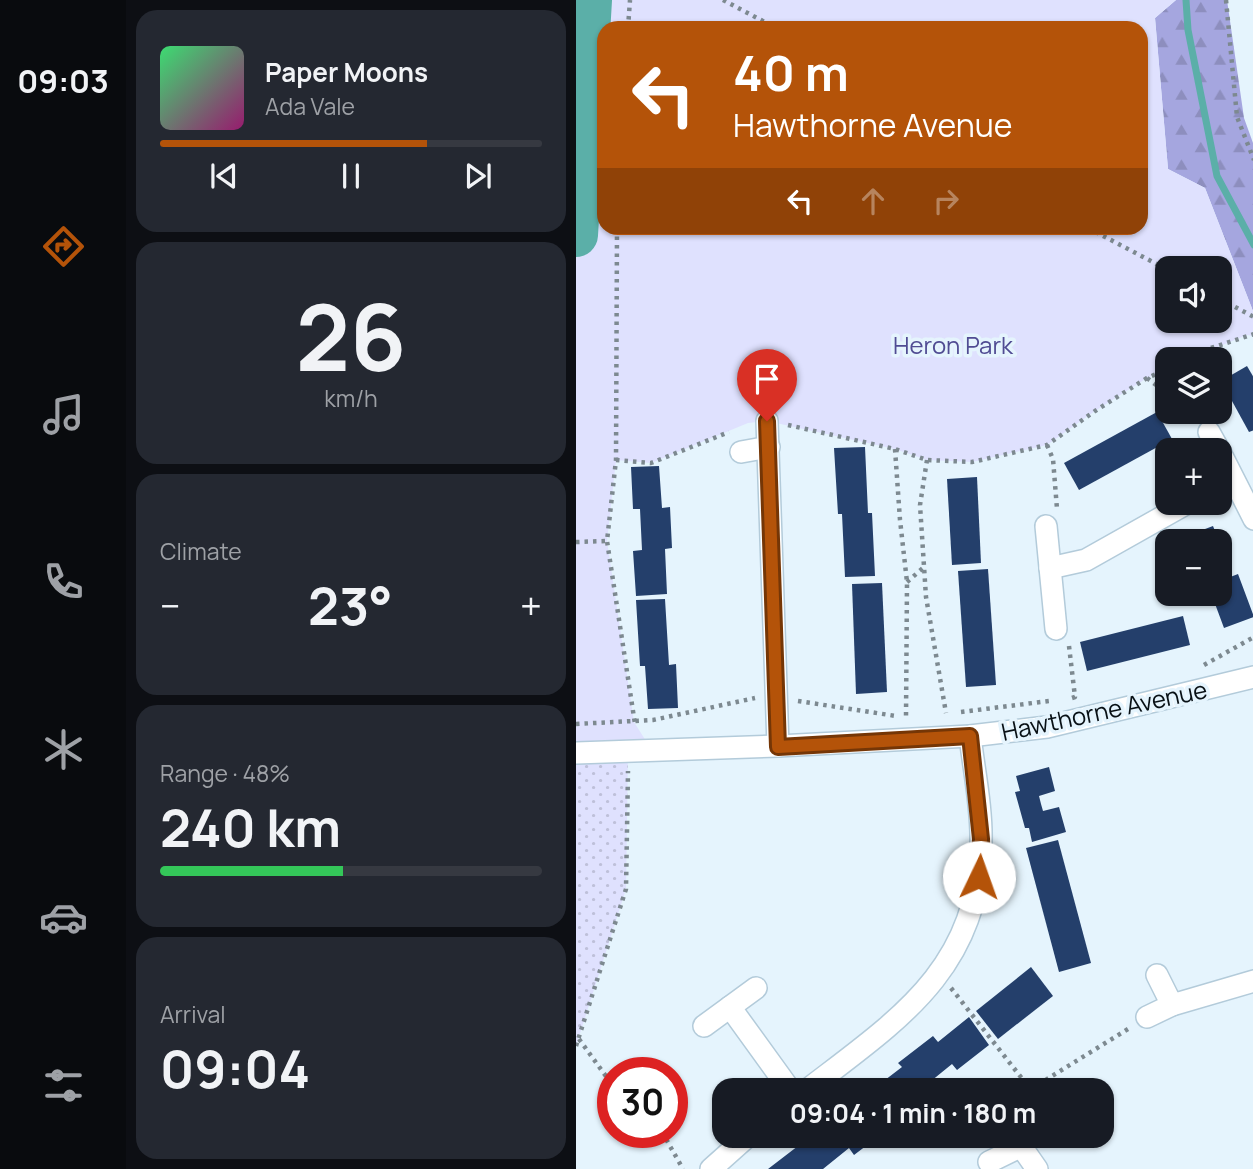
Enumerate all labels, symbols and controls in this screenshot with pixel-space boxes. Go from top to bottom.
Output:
text: 40 m [733,39,849,106]
icon: left [618,49,709,140]
text: Paper Moons [265,54,428,90]
text: 09:03 [17,59,109,103]
text: Ada Vale [265,90,355,122]
text: Hawthorne Avenue [733,103,1012,147]
icon: previous [205,157,243,195]
icon: pause [332,157,370,195]
icon: next [459,157,497,195]
icon: left [781,182,819,220]
icon: ahead [854,182,892,220]
icon: right [927,182,965,220]
icon: directions [39,222,88,271]
map controls [1155,256,1232,606]
button: sound [1155,256,1232,333]
text: 26 [296,274,406,398]
park label: Heron Park [893,328,1014,361]
button: layers [1155,347,1232,424]
pin [737,349,797,421]
icon: arrive [748,360,786,398]
text: km/h [324,382,378,414]
icon: music [39,390,88,439]
button: + [1155,438,1232,515]
button: − [1155,529,1232,606]
text: Climate [160,535,242,567]
icon: phone [39,557,88,606]
text: 23° [308,570,393,641]
text: − [160,579,181,631]
text: + [520,579,542,631]
street label: Hawthorne Avenue [998,672,1210,748]
icon: climate [39,725,88,774]
text: Range · 48% [160,757,290,789]
text: 240 km [160,792,341,863]
position arrow [942,840,1016,914]
icon: car [39,893,88,942]
text: Arrival [160,998,226,1030]
text: 09:04 [160,1033,310,1104]
speed limit sign: 30 [597,1057,688,1148]
icon: filters [39,1061,88,1110]
text: 09:04 · 1 min · 180 m [790,1095,1036,1131]

